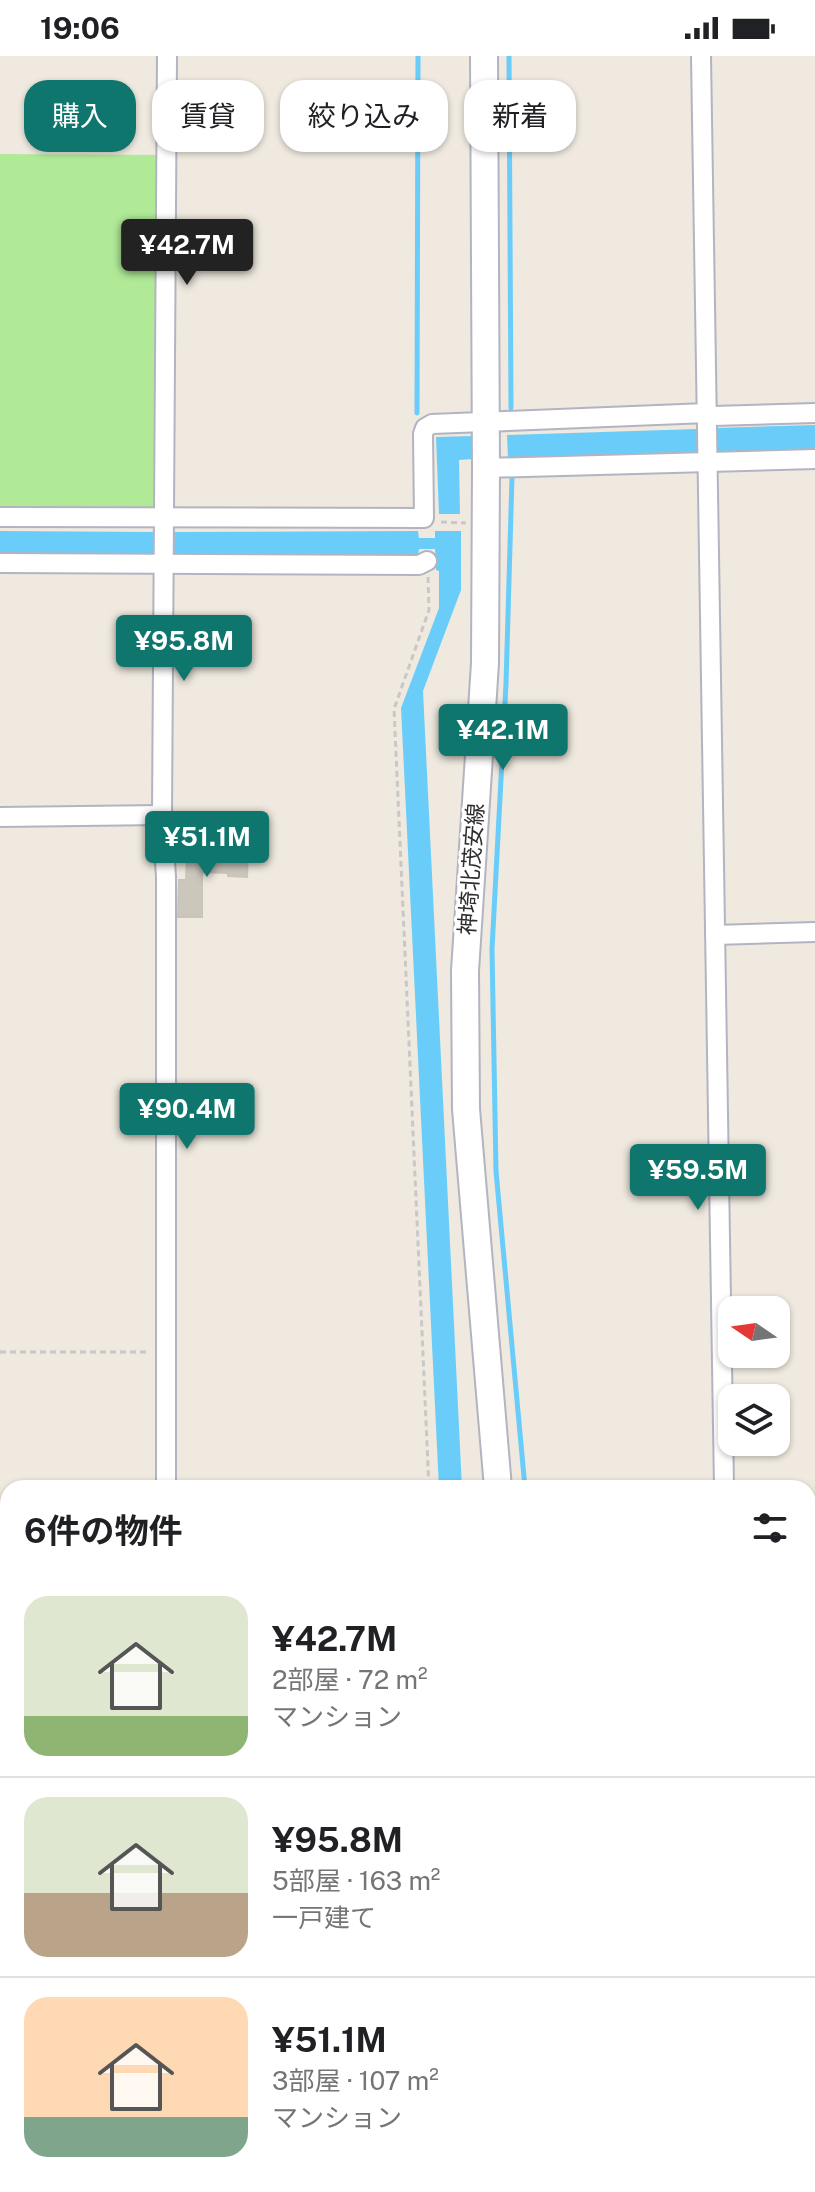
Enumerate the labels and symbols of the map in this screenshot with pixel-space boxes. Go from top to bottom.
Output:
pin: ¥42.7M [122,219,252,287]
pin: ¥95.8M [119,615,249,683]
pin: ¥42.1M [438,704,568,772]
street label: 神埼北茂安線 [453,802,489,936]
pin: ¥51.1M [142,811,272,879]
pin: ¥90.4M [122,1083,252,1151]
pin: ¥59.5M [633,1144,763,1212]
north arrow [718,1296,790,1368]

